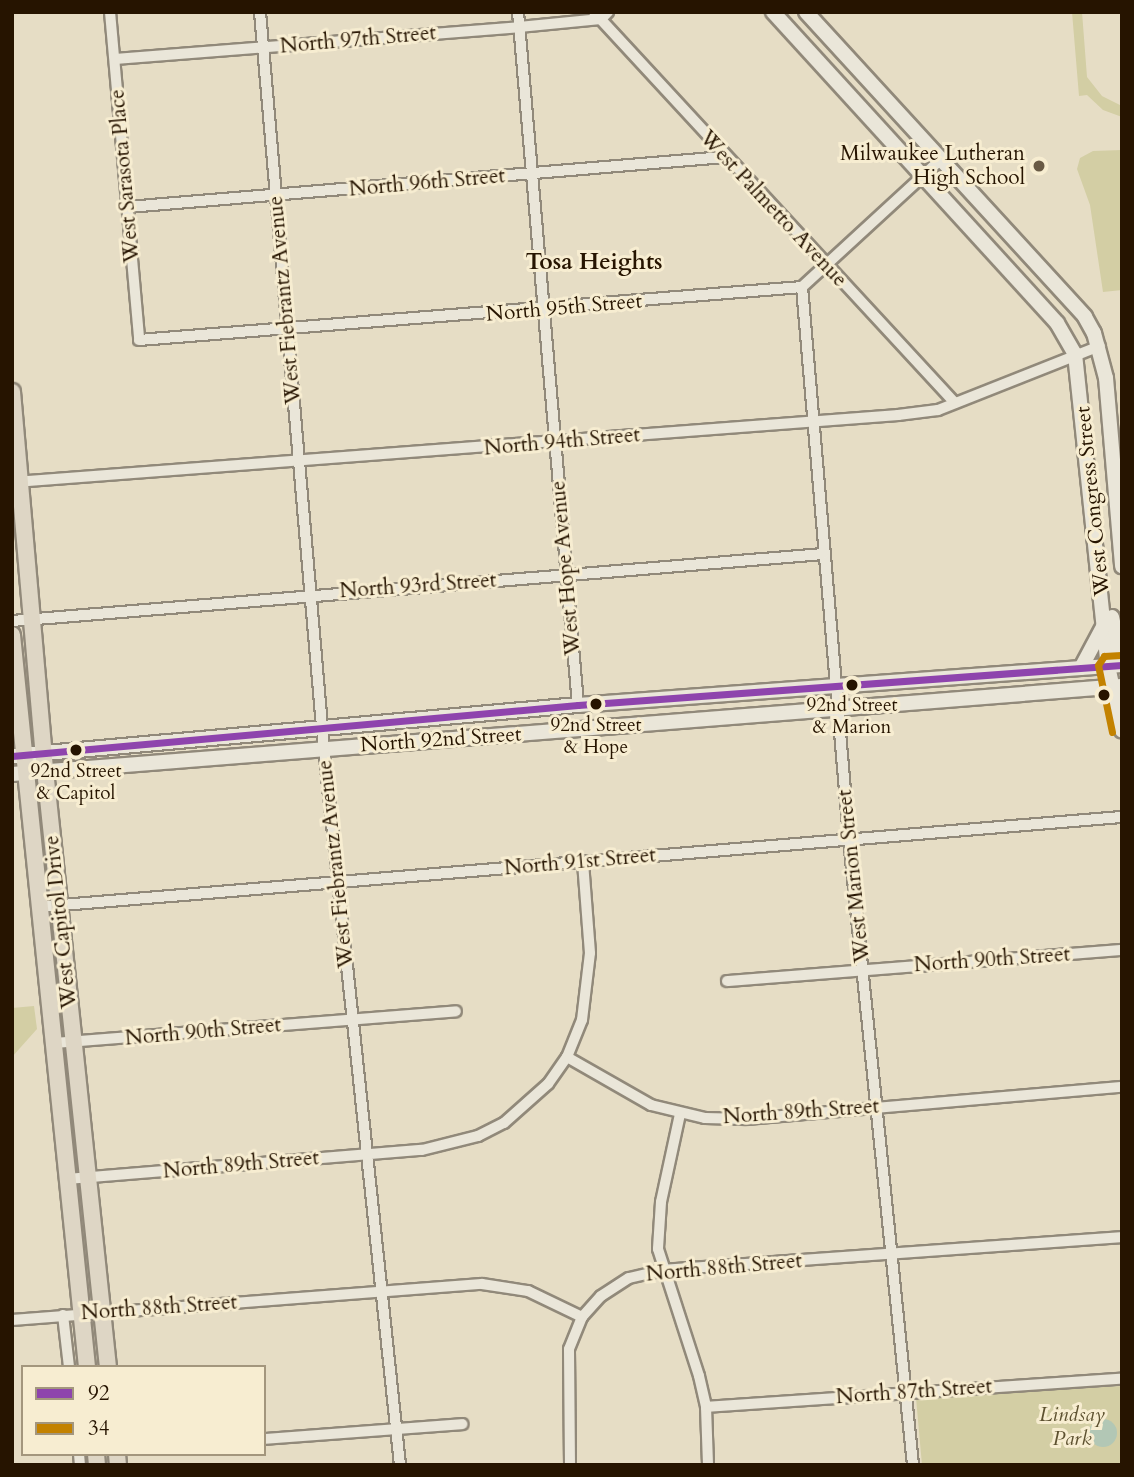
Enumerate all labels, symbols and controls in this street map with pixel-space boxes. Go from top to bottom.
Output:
street label: North 97th Street [279,21,437,59]
street label: West Sarasota Place [105,88,145,264]
street label: West Palmetto Avenue [694,126,852,292]
place label: Milwaukee Lutheran High School [840,141,1025,191]
marker: Milwaukee Lutheran High School [1031,158,1047,174]
street label: North 96th Street [348,164,506,202]
street label: West Fiebrantz Avenue [263,195,307,405]
district label: Tosa Heights [525,248,663,276]
street label: North 95th Street [485,289,643,327]
street label: West Congress Street [1071,405,1115,597]
street label: North 94th Street [483,423,641,461]
street label: West Hope Avenue [546,480,586,656]
street label: North 93rd Street [339,568,497,604]
marker: 92nd Street & Marion [845,678,859,692]
unlabelled marker [1097,688,1111,702]
place label: 92nd Street & Marion [806,695,898,739]
marker: 92nd Street & Hope [589,697,603,711]
place label: 92nd Street & Hope [550,715,642,759]
street label: North 92nd Street [360,722,522,758]
marker: 92nd Street & Capitol [69,743,83,757]
street label: West Fiebrantz Avenue [313,759,359,969]
place label: 92nd Street & Capitol [30,761,122,805]
street label: West Marion Street [832,788,876,964]
street label: West Capitol Drive [39,834,83,1010]
street label: North 91st Street [503,843,657,881]
street label: North 90th Street [913,942,1071,978]
street label: North 90th Street [124,1013,282,1051]
street label: North 89th Street [722,1094,880,1130]
street label: North 89th Street [162,1146,320,1184]
street label: North 88th Street [645,1249,803,1287]
street label: North 88th Street [80,1290,238,1326]
legend [21,1365,266,1456]
street label: North 87th Street [835,1374,993,1410]
text: 92 [88,1379,110,1408]
park label: Lindsay Park [1039,1402,1105,1452]
text: 34 [88,1414,110,1443]

